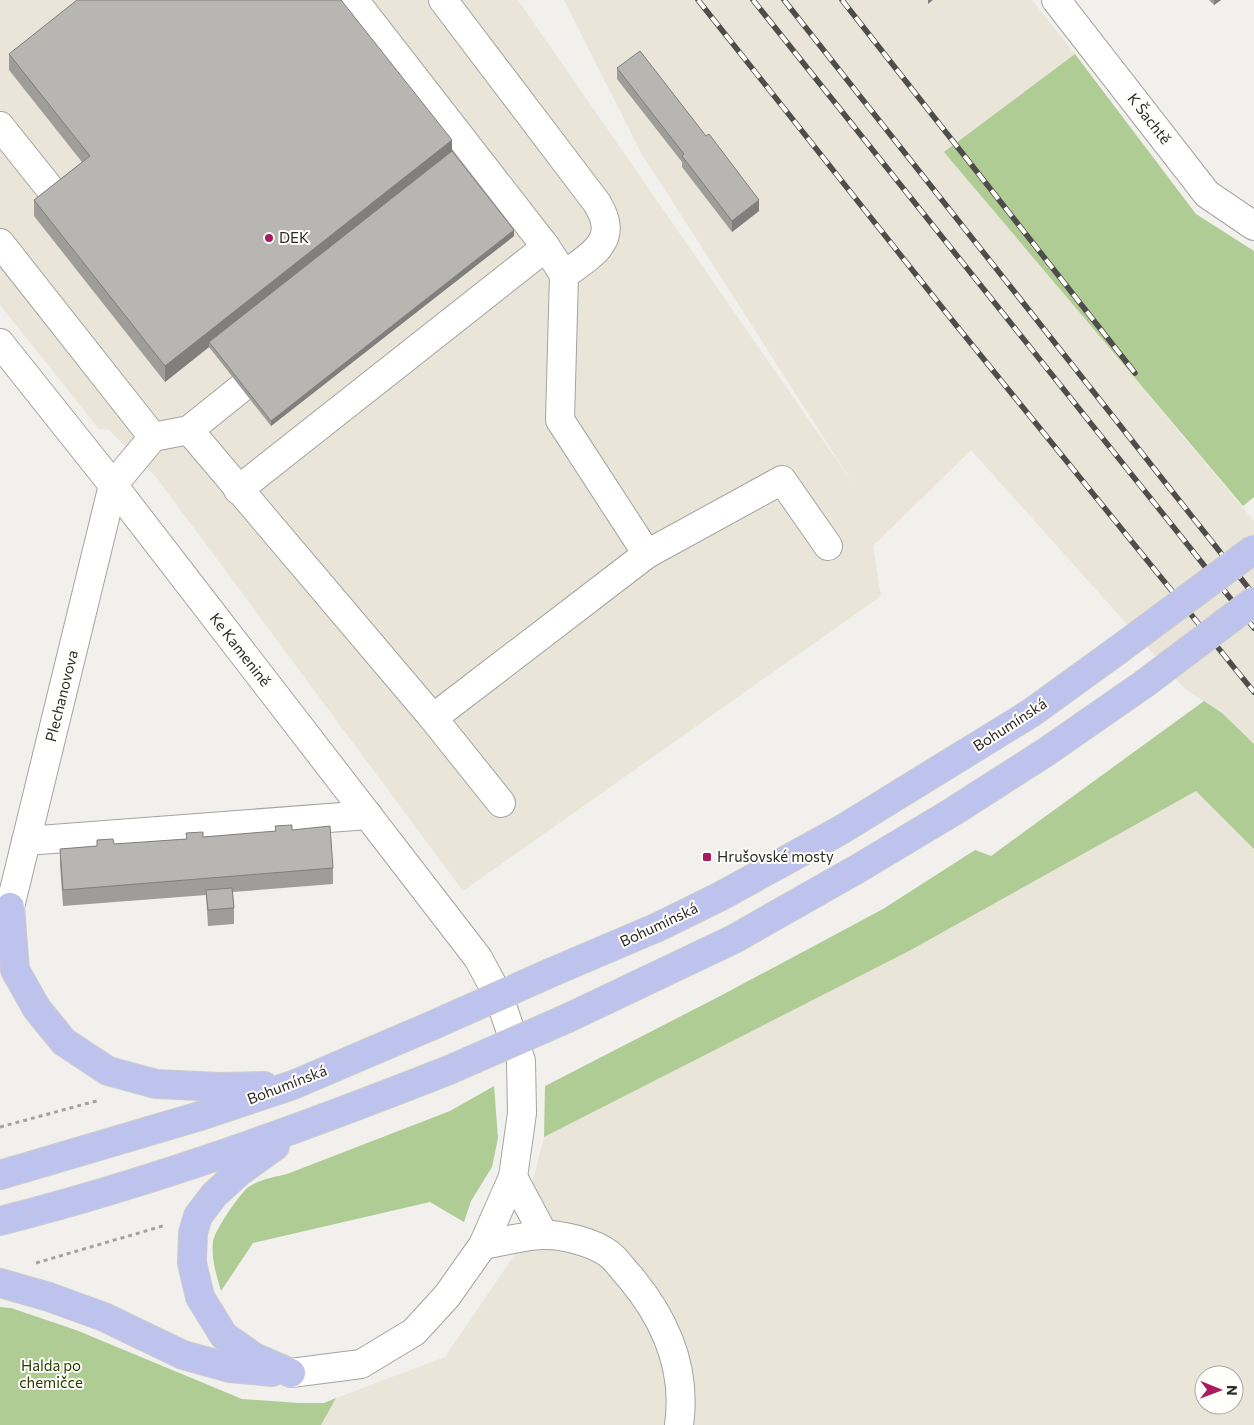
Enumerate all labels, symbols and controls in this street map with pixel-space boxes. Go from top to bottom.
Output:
street label: K Šachtě [1124,89,1176,147]
place label: DEK [279,228,309,246]
marker: DEK [263,232,275,244]
street label: Ke Kamenině [207,609,275,690]
street label: Plechanovova [41,648,81,743]
street label: Bohumínská [969,694,1050,755]
place label: Hrušovské mosty [717,847,834,865]
marker: Hrušovské mosty [701,851,713,863]
street label: Bohumínská [617,898,700,950]
street label: Bohumínská [244,1061,329,1108]
park label: Halda po chemičce [19,1356,83,1391]
north arrow [1194,1365,1244,1415]
text: N [1224,1385,1241,1396]

